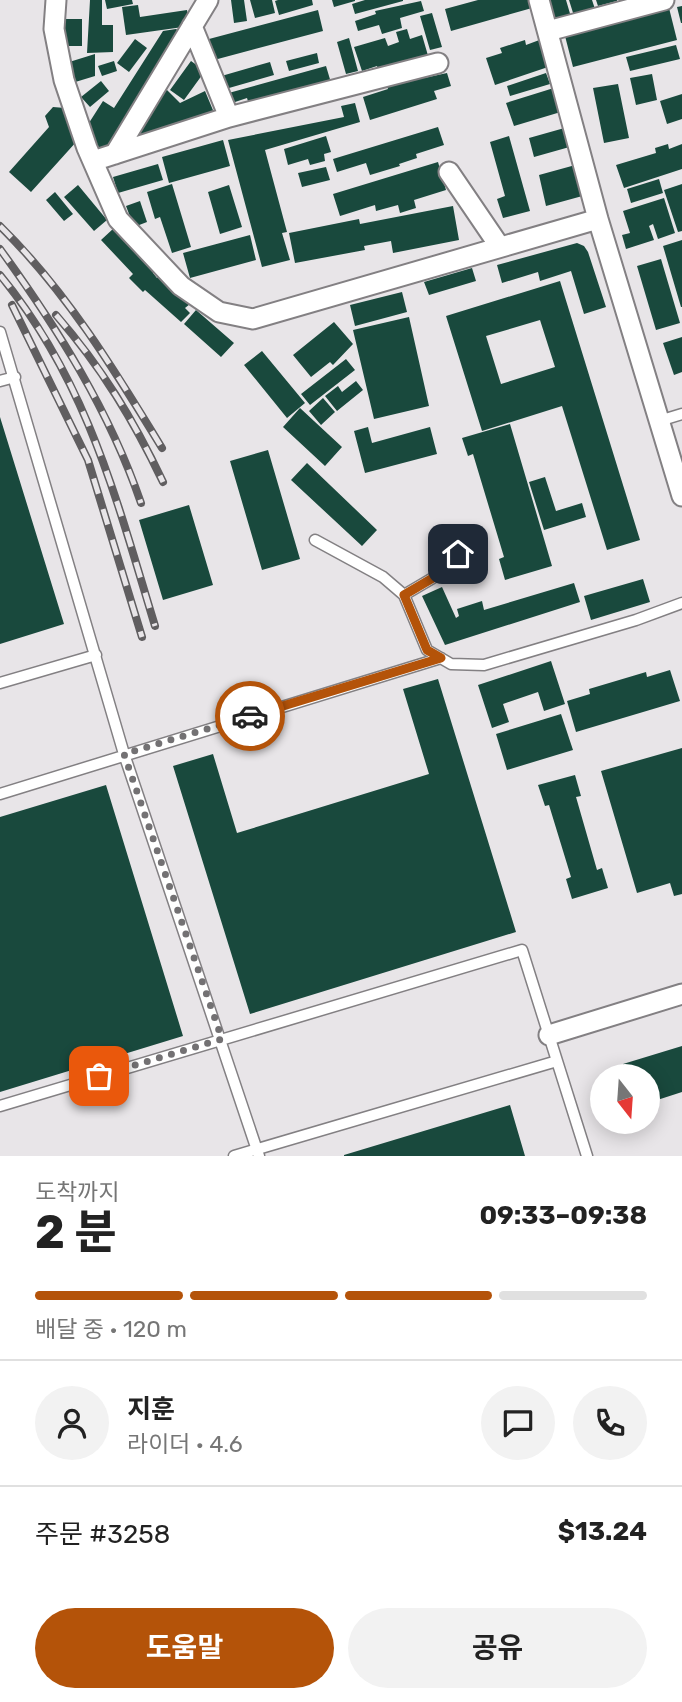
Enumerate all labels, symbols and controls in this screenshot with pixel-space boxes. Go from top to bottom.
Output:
pin [428,524,488,584]
icon: home [439,535,477,573]
courier [215,681,285,751]
icon: car [231,697,269,735]
pin [69,1046,129,1106]
icon: bag [80,1057,118,1095]
north arrow [590,1064,660,1134]
map controls [590,1064,660,1134]
text: 도착까지 [35,1178,120,1206]
text: 09:33–09:38 [479,1200,647,1231]
text: 2 분 [35,1205,117,1260]
text: 배달 중 · 120 m [35,1315,187,1343]
button: person [35,1386,109,1460]
button: chat [481,1386,555,1460]
button: phone [573,1386,647,1460]
text: 지훈 [127,1394,175,1425]
text: 라이더 · 4.6 [127,1430,243,1458]
text: $13.24 [558,1516,647,1547]
text: 주문 #3258 [35,1519,170,1550]
button: 도움말 [35,1608,334,1688]
button: 공유 [348,1608,647,1688]

